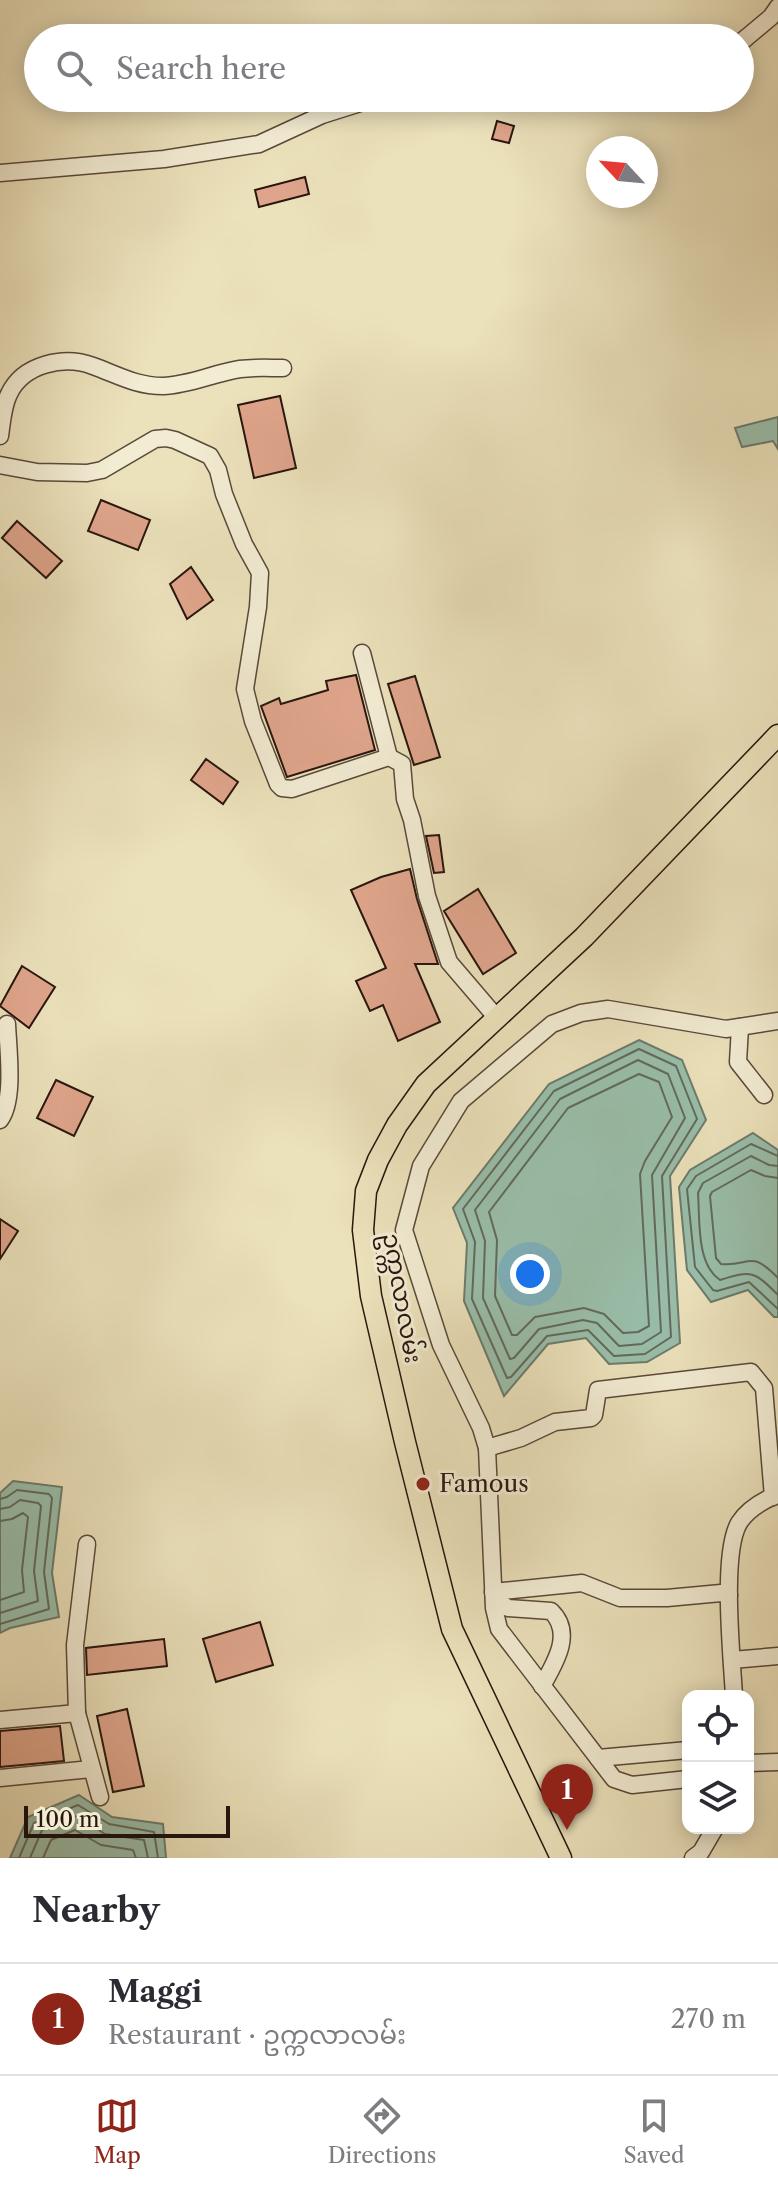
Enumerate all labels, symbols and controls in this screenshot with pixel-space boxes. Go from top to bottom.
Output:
search box [24,24,754,112]
icon: search [52,46,96,90]
text: Search here [116,50,286,87]
north arrow [586,136,658,208]
street label: ဥက္ကလာလမ်း [372,1230,429,1366]
your location [510,1254,550,1294]
place label: Famous [439,1469,529,1498]
marker: Famous [414,1475,432,1493]
map controls [682,1690,754,1834]
button: locate [682,1690,754,1762]
button: layers [682,1762,754,1834]
pin: 1 [541,1764,593,1830]
scale bar [24,1802,230,1838]
text: 100 m [36,1806,99,1833]
text: Nearby [32,1889,160,1931]
text: Maggi [108,1973,202,2010]
text: 1 [52,2003,64,2035]
text: 270 m [671,2003,746,2035]
text: Restaurant · ဥက္ကလာလမ်း [108,2019,406,2051]
tab: Map [93,2094,141,2169]
tab: Directions [328,2094,436,2169]
tab: Saved [623,2094,684,2169]

